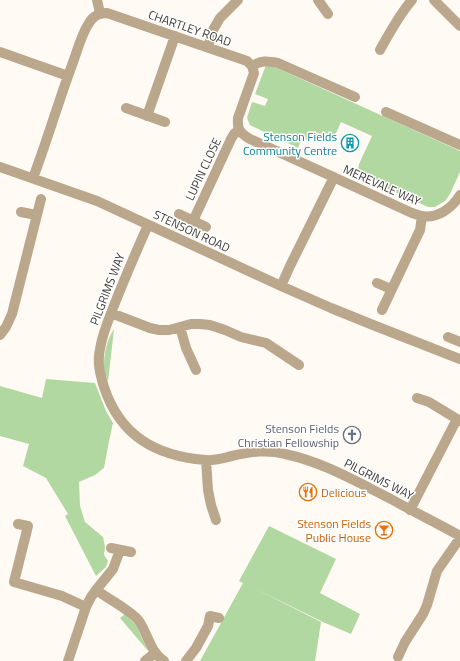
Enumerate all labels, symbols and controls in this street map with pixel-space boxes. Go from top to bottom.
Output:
street label: CHARTLEY ROAD [146,5,234,51]
place label: Stenson Fields Community Centre [243,127,337,160]
building icon: Stenson Fields Community Centre [340,133,360,153]
street label: LUPIN CLOSE [180,134,226,203]
street label: MEREVALE WAY [340,159,424,211]
street label: STENSON ROAD [150,205,234,257]
street label: PILGRIMS WAY [85,250,130,328]
place label: Stenson Fields Christian Fellowship [238,419,339,452]
church icon: Stenson Fields Christian Fellowship [342,425,362,445]
street label: PILGRIMS WAY [341,453,418,505]
restaurant icon: Delicious [298,482,318,502]
place label: Delicious [321,483,367,502]
place label: Stenson Fields Public House [297,514,371,547]
bar icon: Stenson Fields Public House [374,520,394,540]

